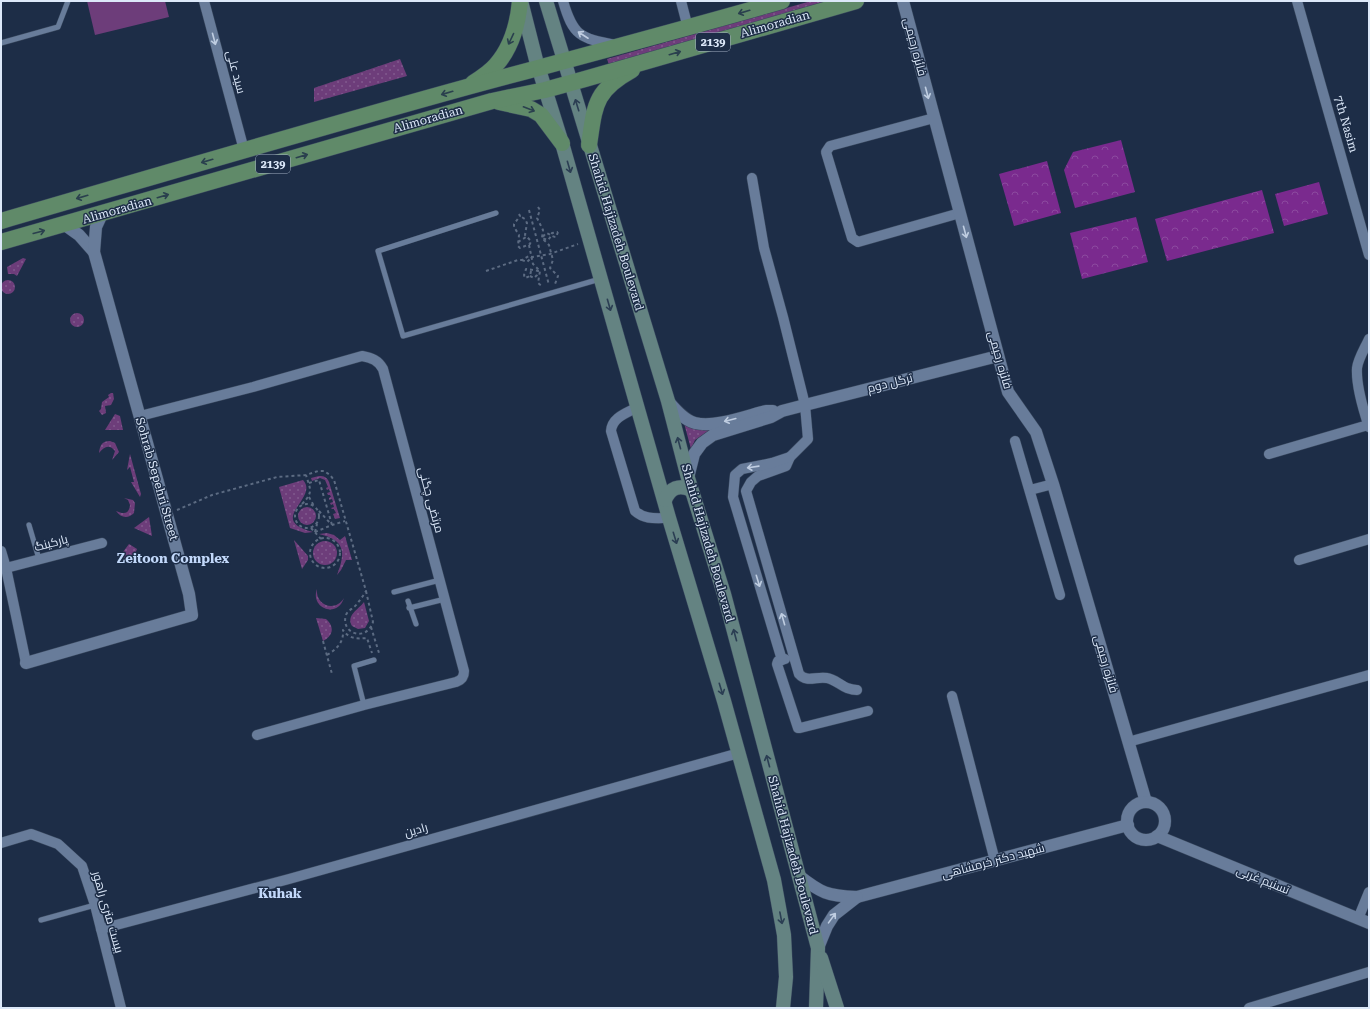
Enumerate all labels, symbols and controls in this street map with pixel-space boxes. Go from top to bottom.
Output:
street label: Alimoradian [739,7,811,41]
one-way arrow [738,9,751,16]
street label: فائزه رحیمی [901,16,929,78]
one-way arrow [578,31,589,39]
one-way arrow [211,32,218,45]
one-way arrow [507,32,514,44]
road number: 2139 [696,33,730,51]
street label: سید علی [224,49,249,95]
one-way arrow [668,49,681,56]
one-way arrow [924,86,932,99]
one-way arrow [440,90,453,97]
street label: 7th Nasim [1331,94,1361,154]
one-way arrow [573,98,580,111]
street label: Alimoradian [392,102,464,136]
one-way arrow [523,106,535,114]
one-way arrow [295,152,308,159]
street label: Shahid Hajizadeh Boulevard [585,152,647,313]
road number: 2139 [256,155,290,173]
one-way arrow [200,158,213,165]
one-way arrow [566,160,573,173]
one-way arrow [157,192,170,199]
street label: Alimoradian [81,193,153,227]
one-way arrow [76,194,89,201]
one-way arrow [962,225,969,238]
one-way arrow [32,228,45,235]
one-way arrow [606,299,613,312]
street label: فائزه رحیمی [985,329,1015,391]
street label: ترگل دوم [866,370,915,396]
street label: Sohrab Sepehri Street [133,416,181,543]
one-way arrow [724,417,737,424]
one-way arrow [675,437,682,450]
street label: Shahid Hajizadeh Boulevard [679,462,737,624]
one-way arrow [747,463,760,471]
street label: مرتضی چگنی [414,465,447,535]
one-way arrow [672,531,679,544]
street label: پارکینگ [33,532,71,556]
district label: Zeitoon Complex [117,551,230,566]
one-way arrow [755,574,762,587]
one-way arrow [779,613,786,626]
one-way arrow [730,629,738,642]
street label: فائزه رحیمی [1091,633,1121,695]
one-way arrow [718,683,725,696]
one-way arrow [764,755,771,768]
street label: Shahid Hajizadeh Boulevard [765,774,821,936]
street label: رادین [403,820,429,840]
street label: شهید دکتر خرمشاهی [940,840,1046,882]
street label: تسنیم غربی [1234,863,1292,898]
street label: بیست متری راهور [89,868,126,955]
district label: Kuhak [258,886,302,901]
one-way arrow [777,911,785,924]
one-way arrow [828,913,836,924]

